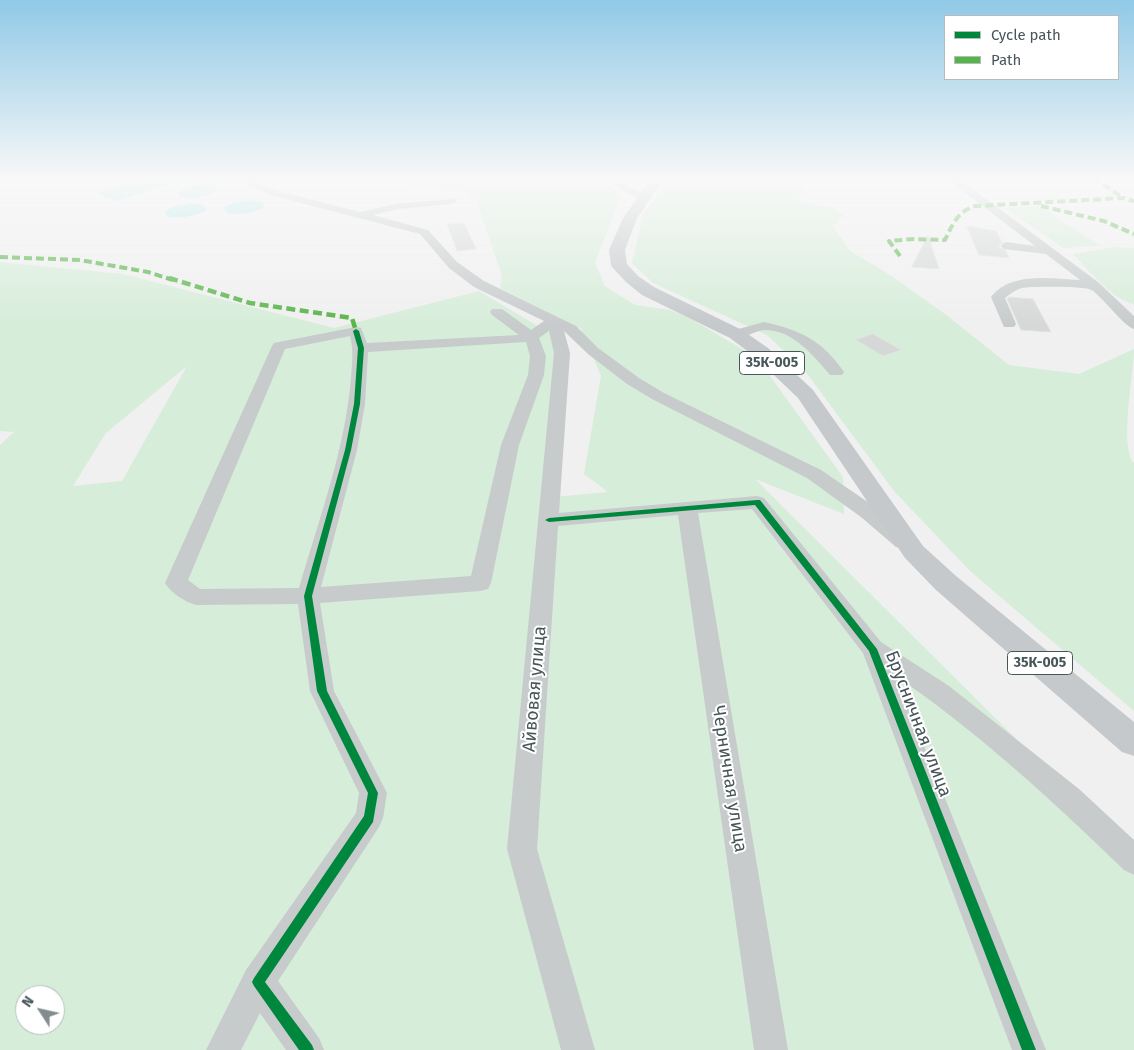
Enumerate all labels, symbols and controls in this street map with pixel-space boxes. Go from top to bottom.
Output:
legend [944,15,1119,80]
text: Cycle path [991,26,1061,44]
text: Path [991,51,1021,69]
road number: 35К-005 [740,352,804,374]
street label: Айвовая улица [519,625,551,753]
street label: Брусничная улица [880,648,956,800]
road number: 35К-005 [1008,651,1072,674]
street label: Черничная улица [707,704,751,854]
north arrow [15,985,65,1035]
text: N [18,993,38,1010]

